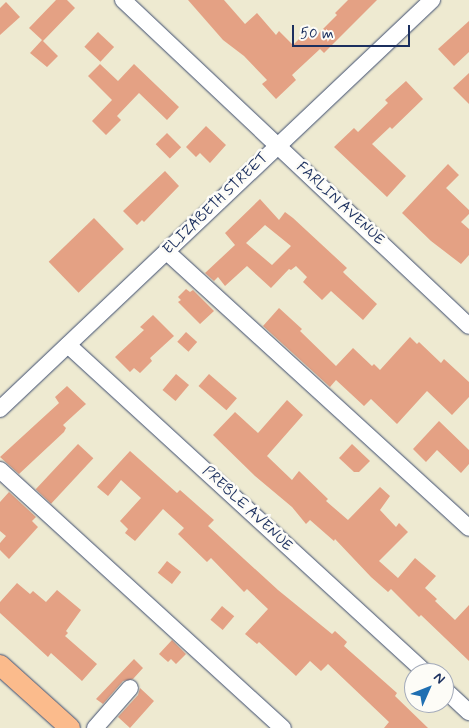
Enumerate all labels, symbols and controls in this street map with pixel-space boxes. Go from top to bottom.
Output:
scale bar [294,15,412,47]
text: 50 m [300,24,334,44]
street label: ELIZABETH STREET [159,149,273,259]
street label: FARLIN AVENUE [291,158,389,250]
street label: PREBLE AVENUE [198,462,296,556]
north arrow [404,663,454,713]
text: N [429,669,449,688]

